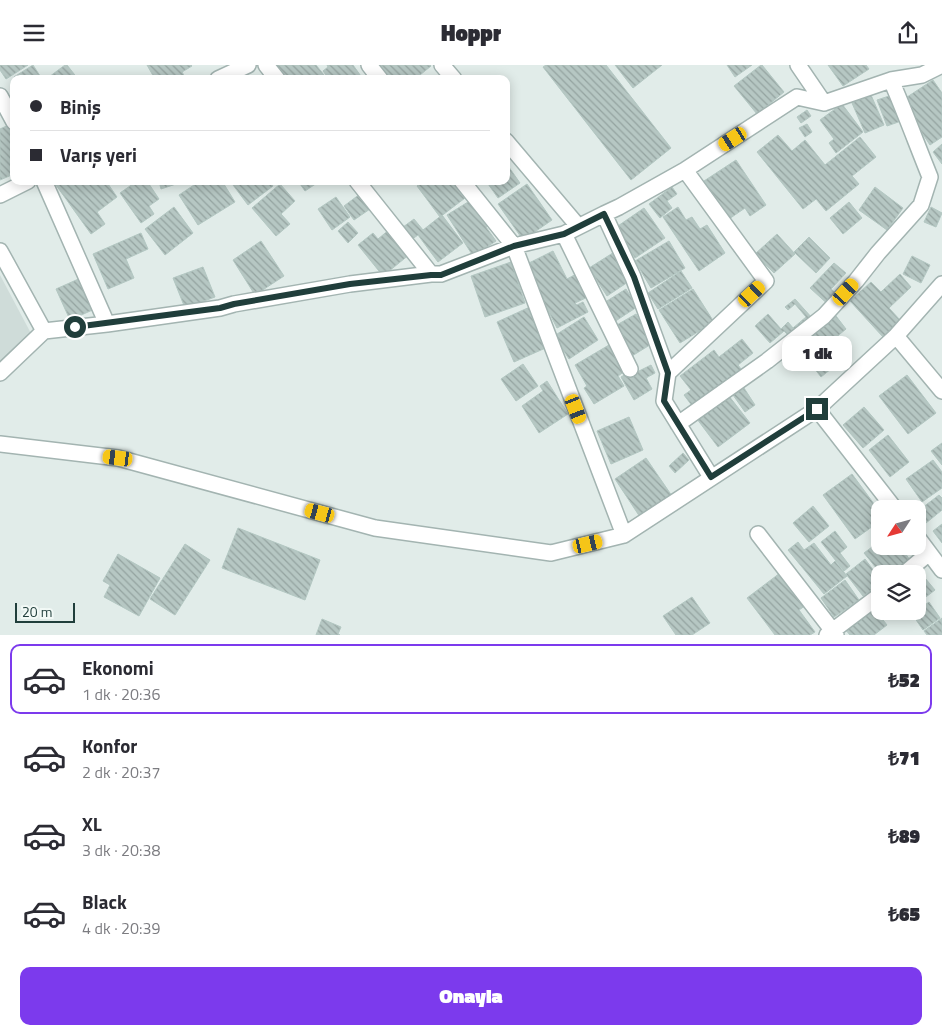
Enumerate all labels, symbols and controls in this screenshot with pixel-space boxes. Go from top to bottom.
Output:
text: Hoppr [441,16,501,50]
icon: menu [20,19,48,47]
icon: share [894,19,922,47]
text: Biniş [60,92,101,121]
car [716,125,749,153]
text: Varış yeri [60,140,137,169]
car [830,276,861,308]
car [735,278,768,310]
route start [64,316,86,338]
callout: 1 dk [782,337,852,371]
text: 1 dk [802,341,832,365]
car [563,392,588,426]
route end [806,398,828,420]
car [102,449,133,467]
north arrow [871,500,926,555]
map controls [871,500,926,620]
car [303,502,336,524]
car [571,533,604,555]
button: layers [871,565,926,620]
scale bar [15,600,75,623]
text: 20 m [22,601,52,622]
text: Ekonomi [82,653,154,682]
icon: car [22,657,67,702]
text: ₺52 [888,665,920,694]
text: 1 dk · 20:36 [82,682,160,706]
text: Konfor [82,731,137,760]
icon: car [22,735,67,780]
text: ₺71 [888,743,920,772]
text: 2 dk · 20:37 [82,760,160,784]
text: XL [82,809,102,838]
icon: car [22,813,67,858]
text: ₺89 [888,821,920,850]
text: 3 dk · 20:38 [82,838,160,862]
text: Black [82,887,127,916]
icon: car [22,891,67,936]
text: ₺65 [888,899,920,928]
text: 4 dk · 20:39 [82,916,160,940]
button: Onayla [20,967,922,1025]

